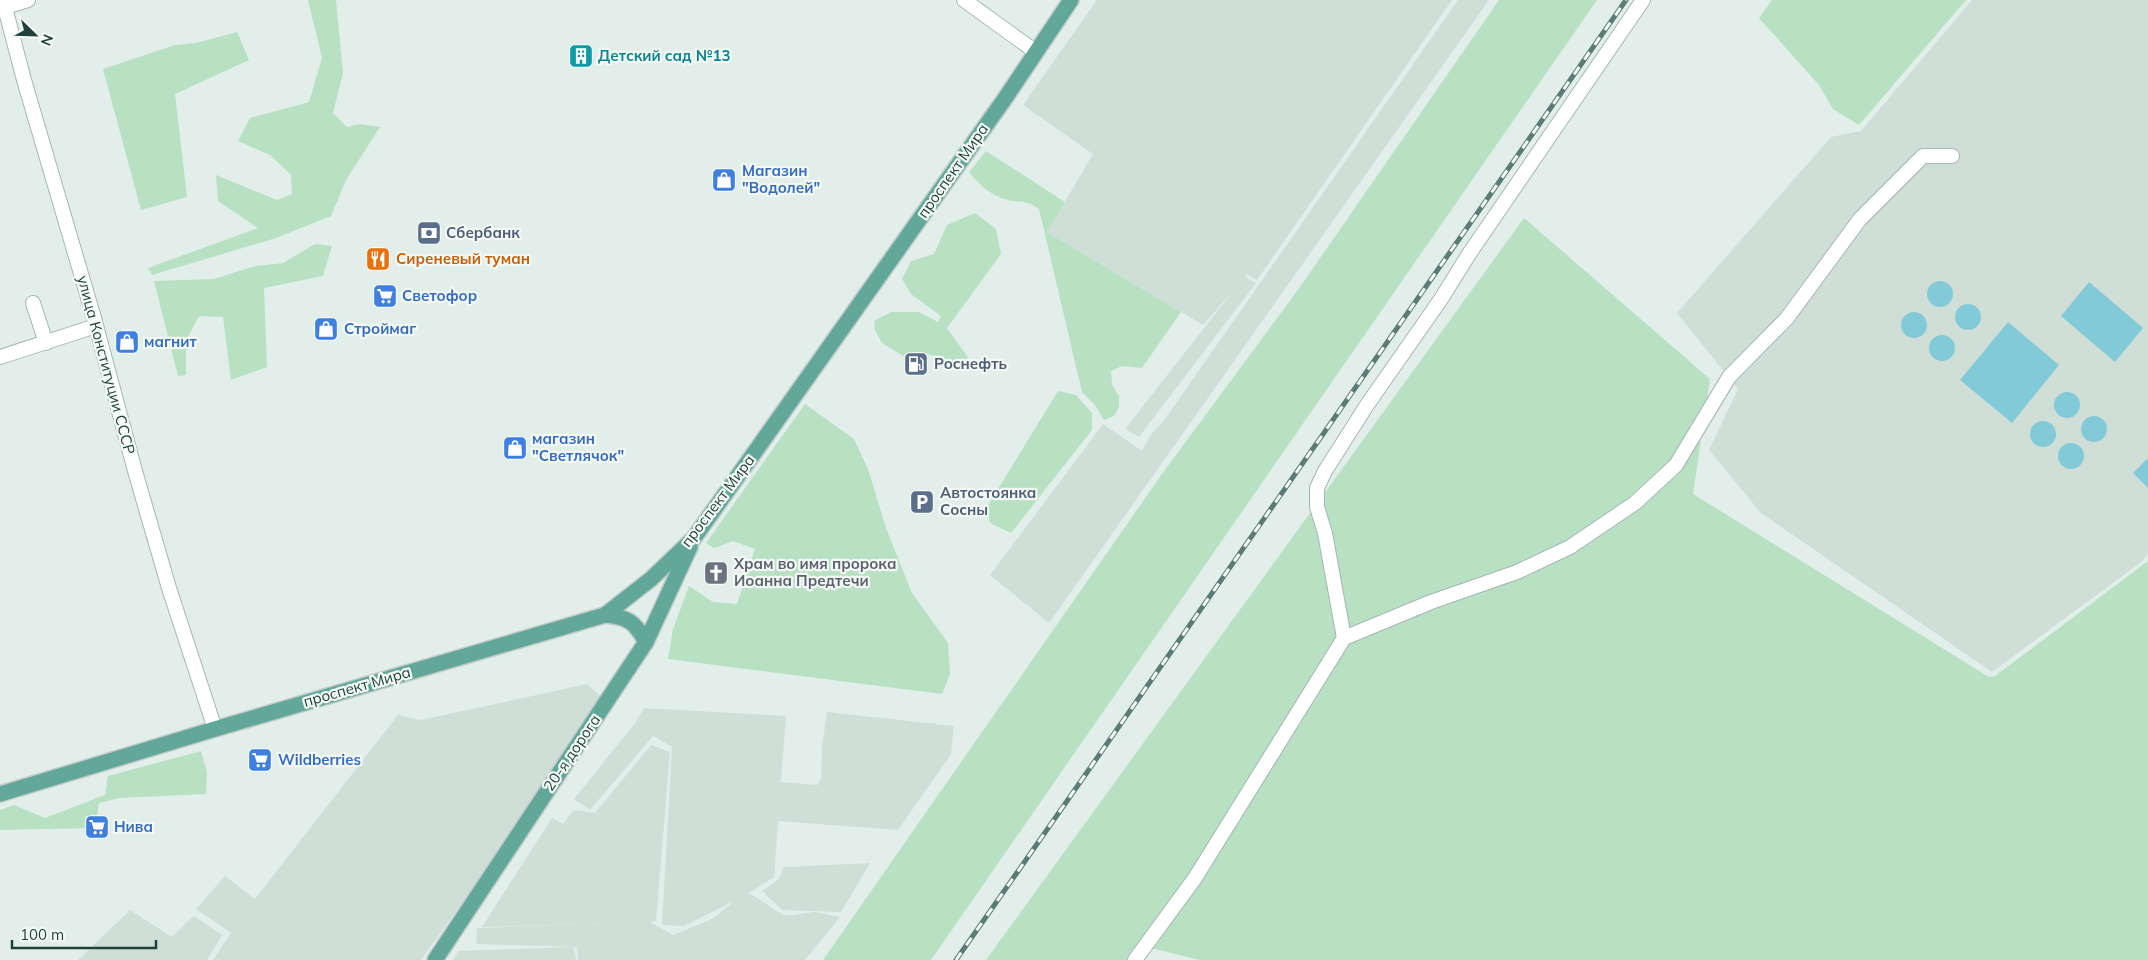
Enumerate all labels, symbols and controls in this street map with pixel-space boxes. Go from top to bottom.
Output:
north arrow [10,10,60,60]
text: N [37,32,57,48]
building icon: Детский сад №13 [568,43,594,69]
place label: Детский сад №13 [598,46,730,65]
street label: проспект Мира [913,120,992,221]
place label: Магазин "Водолей" [742,161,820,197]
shop icon: Магазин "Водолей" [711,167,737,193]
bank icon: Сбербанк [416,220,442,246]
place label: Сбербанк [446,223,520,242]
restaurant icon: Сиреневый туман [365,246,391,272]
place label: Сиреневый туман [396,249,530,268]
street label: улица Конституции СССР [73,273,140,457]
supermarket icon: Светофор [372,283,398,309]
place label: Светофор [402,286,477,305]
shop icon: Строймаг [313,316,339,342]
place label: Строймаг [344,319,416,338]
shop icon: магнит [114,329,140,355]
place label: магнит [144,332,197,351]
fuel station icon: Роснефть [903,351,929,377]
place label: Роснефть [934,354,1007,373]
place label: магазин "Светлячок" [532,429,624,465]
shop icon: магазин "Светлячок" [502,435,528,461]
street label: проспект Мира [677,451,758,551]
place label: Автостоянка Сосны [940,483,1036,519]
parking icon: Автостоянка Сосны [909,489,935,515]
place label: Храм во имя пророка Иоанна Предтечи [733,554,896,590]
church icon: Храм во имя пророка Иоанна Предтечи [703,560,729,586]
street label: проспект Мира [301,662,413,711]
street label: 20-я дорога [539,711,604,795]
supermarket icon: Wildberries [247,747,273,773]
place label: Wildberries [278,750,361,769]
supermarket icon: Нива [84,814,110,840]
place label: Нива [114,817,153,836]
scale bar [12,918,156,950]
text: 100 m [20,925,64,944]

